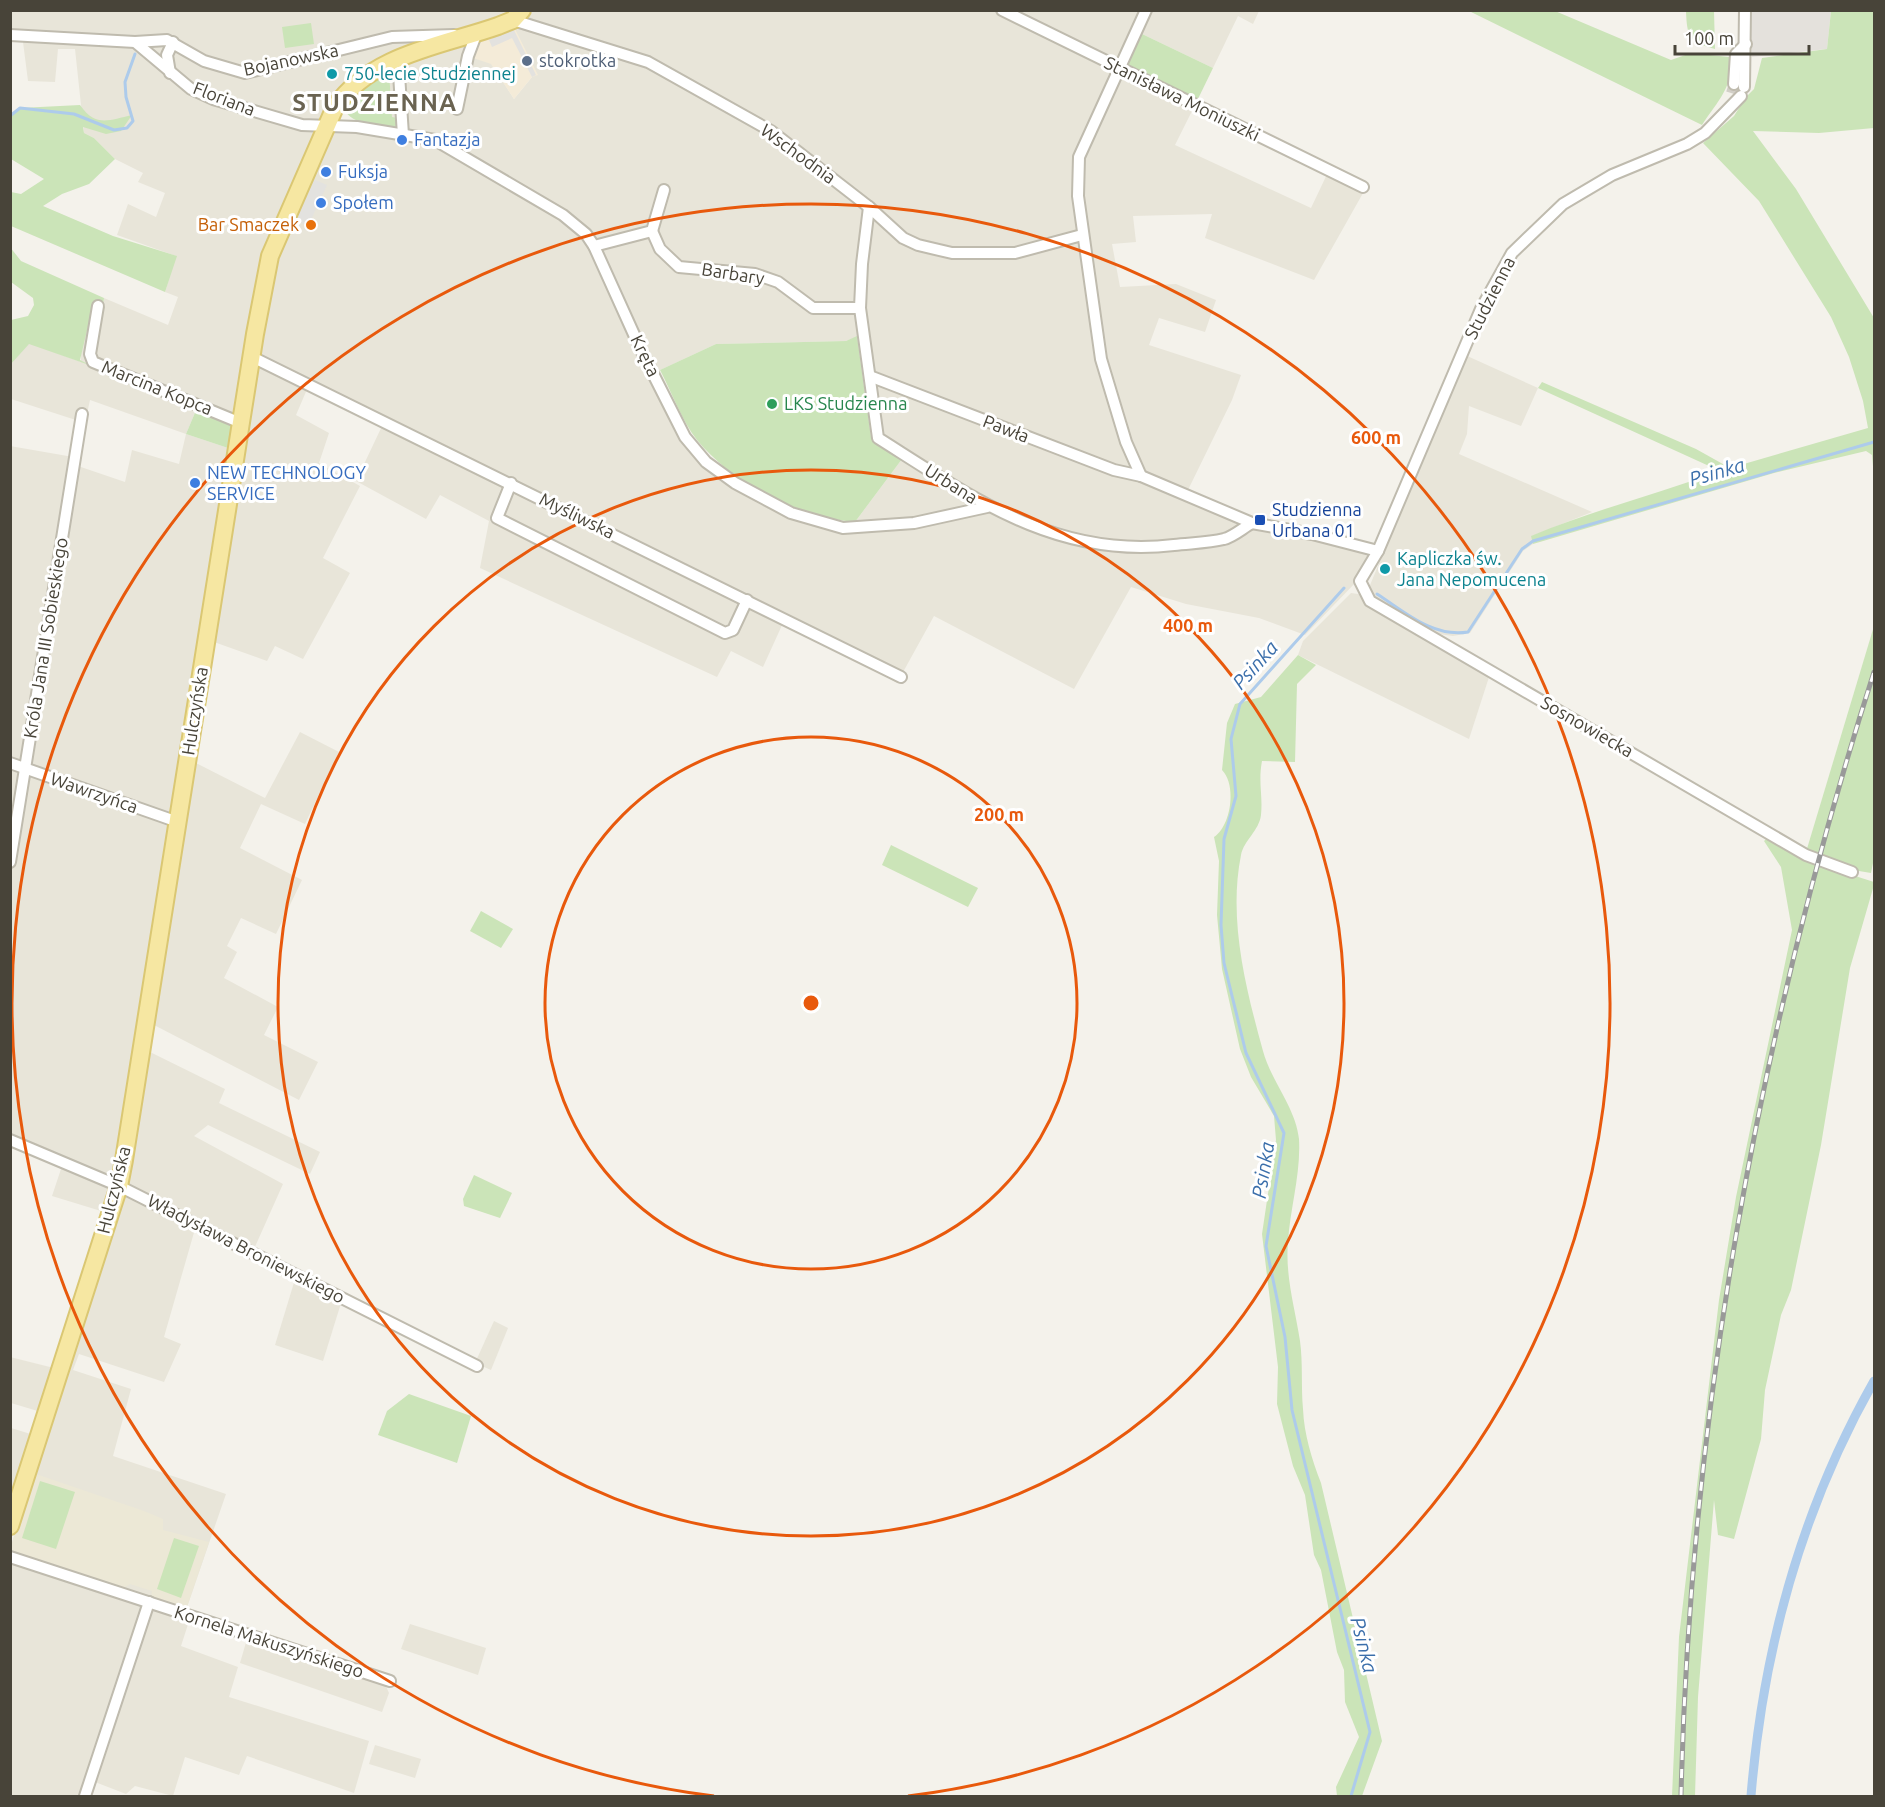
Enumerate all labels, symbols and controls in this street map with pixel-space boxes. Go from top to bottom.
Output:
scale bar [1675,18,1808,56]
text: 100 m [1684,28,1734,48]
street label: Bojanowska [242,39,340,79]
place label: stokrotka [539,50,616,70]
street label: Stanisława Moniuszki [1102,52,1263,144]
marker: stokrotka [520,54,534,68]
place label: 750-lecie Studziennej [344,63,516,83]
marker: 750-lecie Studziennej [325,67,339,81]
street label: Floriana [191,77,258,119]
district label: STUDZIENNA [292,89,458,116]
street label: Wschodnia [757,119,840,187]
place label: Fantazja [414,129,481,149]
marker: Fantazja [395,133,409,147]
place label: Fuksja [338,161,388,181]
marker: Fuksja [319,165,333,179]
place label: Społem [333,192,394,212]
marker: Społem [314,196,328,210]
place label: Bar Smaczek [198,214,299,234]
marker: Bar Smaczek [304,218,318,232]
street label: Studzienna [1460,253,1518,342]
street label: Barbary [700,258,766,288]
street label: Kręta [627,331,665,380]
street label: Marcina Kopca [99,356,216,418]
place label: LKS Studzienna [784,393,907,413]
marker: LKS Studzienna [765,397,779,411]
street label: Pawła [980,410,1032,446]
text: 600 m [1351,427,1401,447]
water label: Psinka [1686,453,1748,490]
street label: Urbana [921,459,982,507]
place label: NEW TECHNOLOGY SERVICE [207,462,366,503]
marker: NEW TECHNOLOGY SERVICE [188,476,202,490]
street label: Myśliwska [537,488,618,542]
place label: Studzienna Urbana 01 [1272,499,1362,540]
marker: Studzienna Urbana 01 [1253,513,1267,527]
street label: Króla Jana III Sobieskiego [19,536,71,740]
place label: Kapliczka św. Jana Nepomucena [1397,548,1546,589]
marker: Kapliczka św. Jana Nepomucena [1378,562,1392,576]
text: 400 m [1163,615,1213,635]
water label: Psinka [1227,636,1282,693]
street label: Hulczyńska [177,665,211,757]
street label: Sosnowiecka [1538,692,1637,761]
street label: Wawrzyńca [48,768,141,816]
text: 200 m [974,804,1024,824]
centre of rings [801,993,821,1013]
water label: Psinka [1247,1140,1278,1200]
street label: Hulczyńska [93,1144,134,1236]
street label: Władysława Broniewskiego [145,1190,348,1307]
street label: Kornela Makuszyńskiego [172,1601,366,1681]
water label: Psinka [1346,1615,1383,1675]

